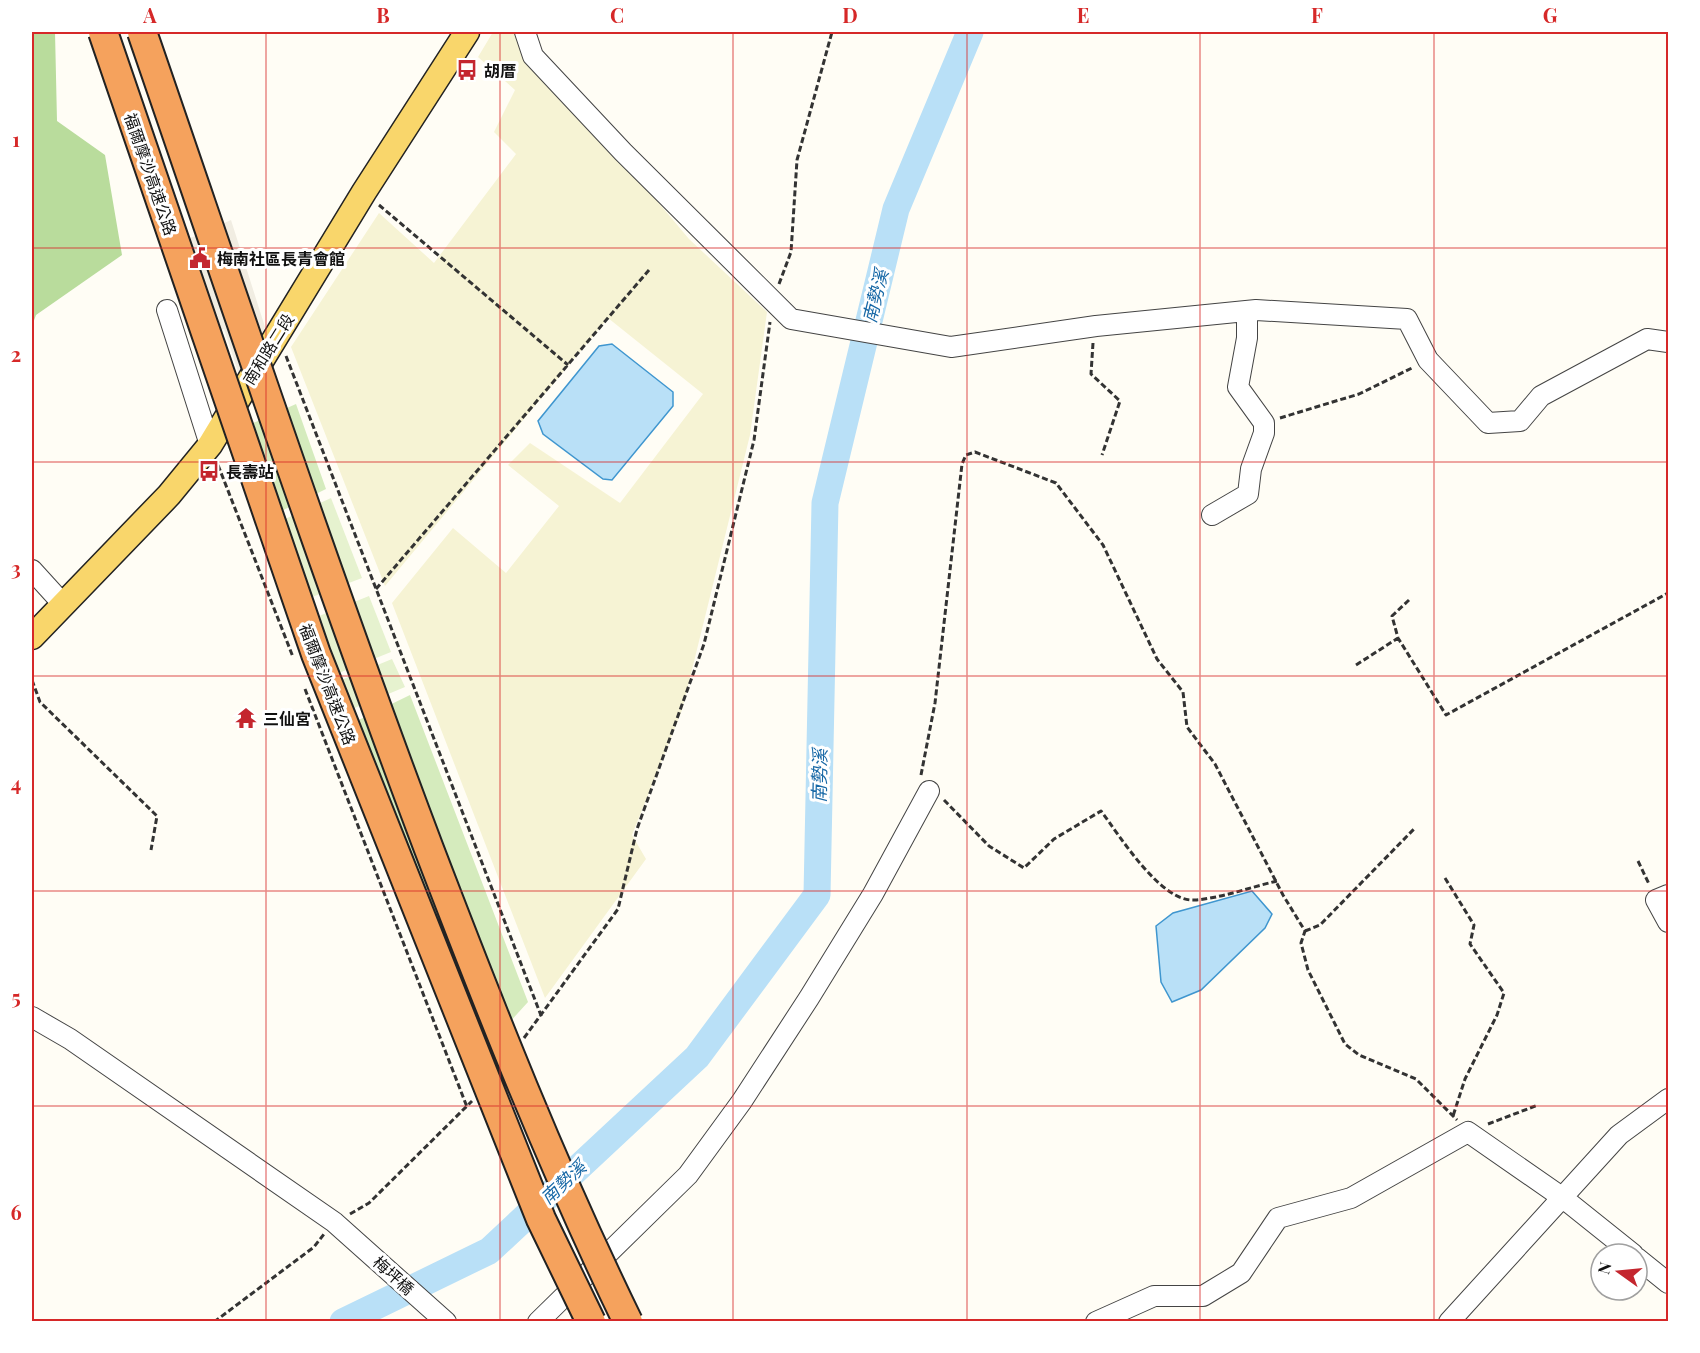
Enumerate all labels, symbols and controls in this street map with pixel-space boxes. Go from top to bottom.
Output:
text: A [142,1,157,28]
text: B [376,1,390,28]
text: C [610,1,624,28]
text: D [842,1,858,28]
text: E [1077,1,1089,28]
text: F [1311,1,1323,28]
text: G [1543,1,1558,28]
bus stop icon: 胡厝 [455,58,479,82]
place label: 胡厝 [484,60,516,81]
street label: 福爾摩沙高速公路 [120,110,182,238]
text: 1 [12,125,20,152]
public building icon: 梅南社區長青會館 [188,246,212,270]
place label: 梅南社區長青會館 [217,248,345,269]
water label: 南勢溪 [857,264,894,325]
street label: 南和路二段 [238,310,298,388]
text: 2 [11,340,21,367]
bus stop icon: 長壽站 [197,459,221,483]
place label: 長壽站 [226,461,274,482]
text: 3 [11,554,21,581]
street label: 福爾摩沙高速公路 [295,620,361,748]
temple icon: 三仙宮 [234,706,258,730]
place label: 三仙宮 [263,708,311,729]
water label: 南勢溪 [807,746,832,803]
text: 4 [11,769,21,796]
text: 5 [11,983,21,1010]
water label: 南勢溪 [535,1153,593,1209]
text: 6 [10,1198,22,1225]
north arrow [1589,1242,1649,1302]
street label: 梅坪橋 [369,1251,419,1299]
text: N [1592,1259,1616,1276]

